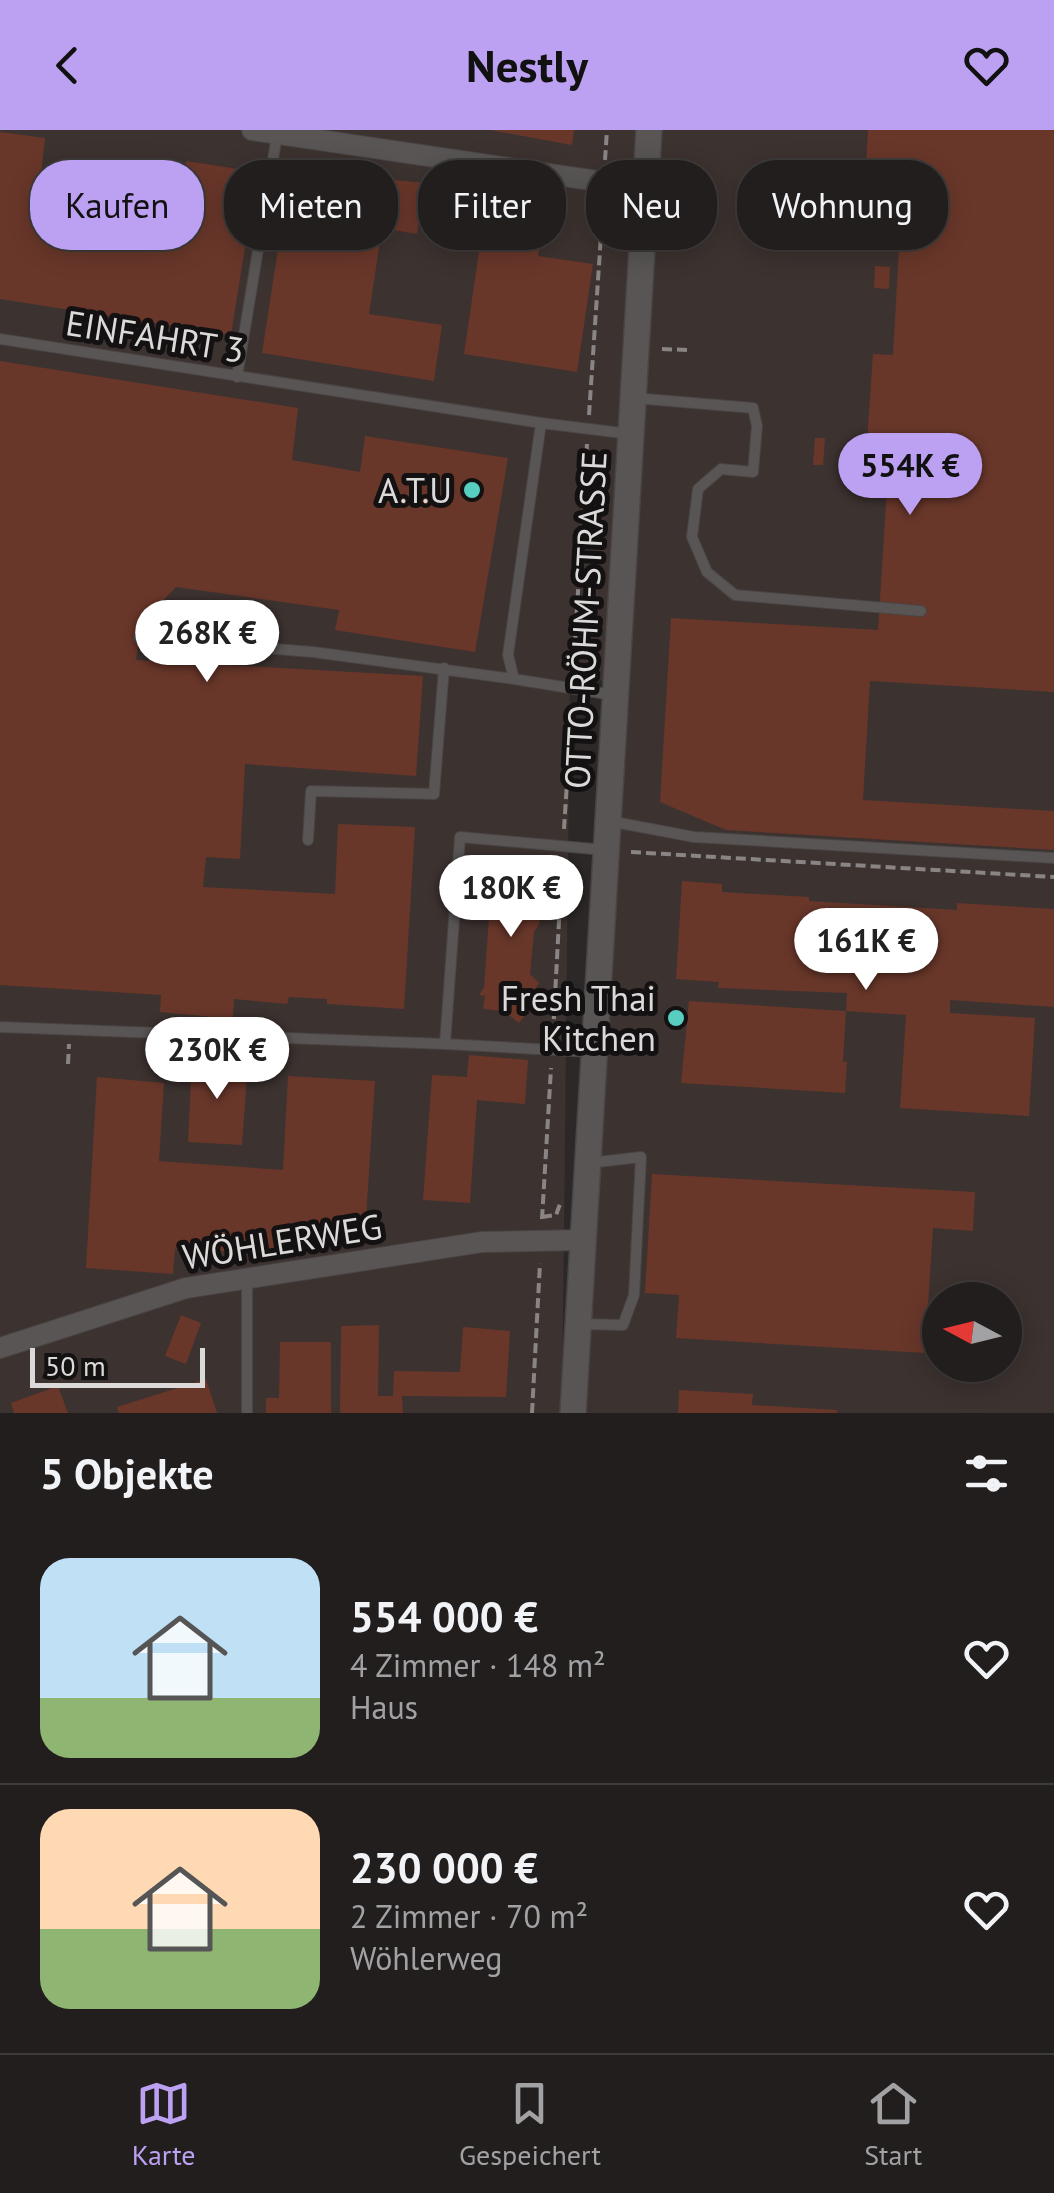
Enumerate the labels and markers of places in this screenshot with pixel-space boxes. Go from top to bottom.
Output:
pin: 554K € [829,433,991,518]
place label: A.T.U [378,467,452,513]
marker: A.T.U [461,479,483,501]
pin: 268K € [126,600,288,685]
pin: 180K € [430,855,592,940]
pin: 161K € [785,908,947,993]
place label: Fresh Thai Kitchen [501,975,656,1061]
marker: Fresh Thai Kitchen [665,1007,687,1029]
pin: 230K € [136,1017,298,1102]

